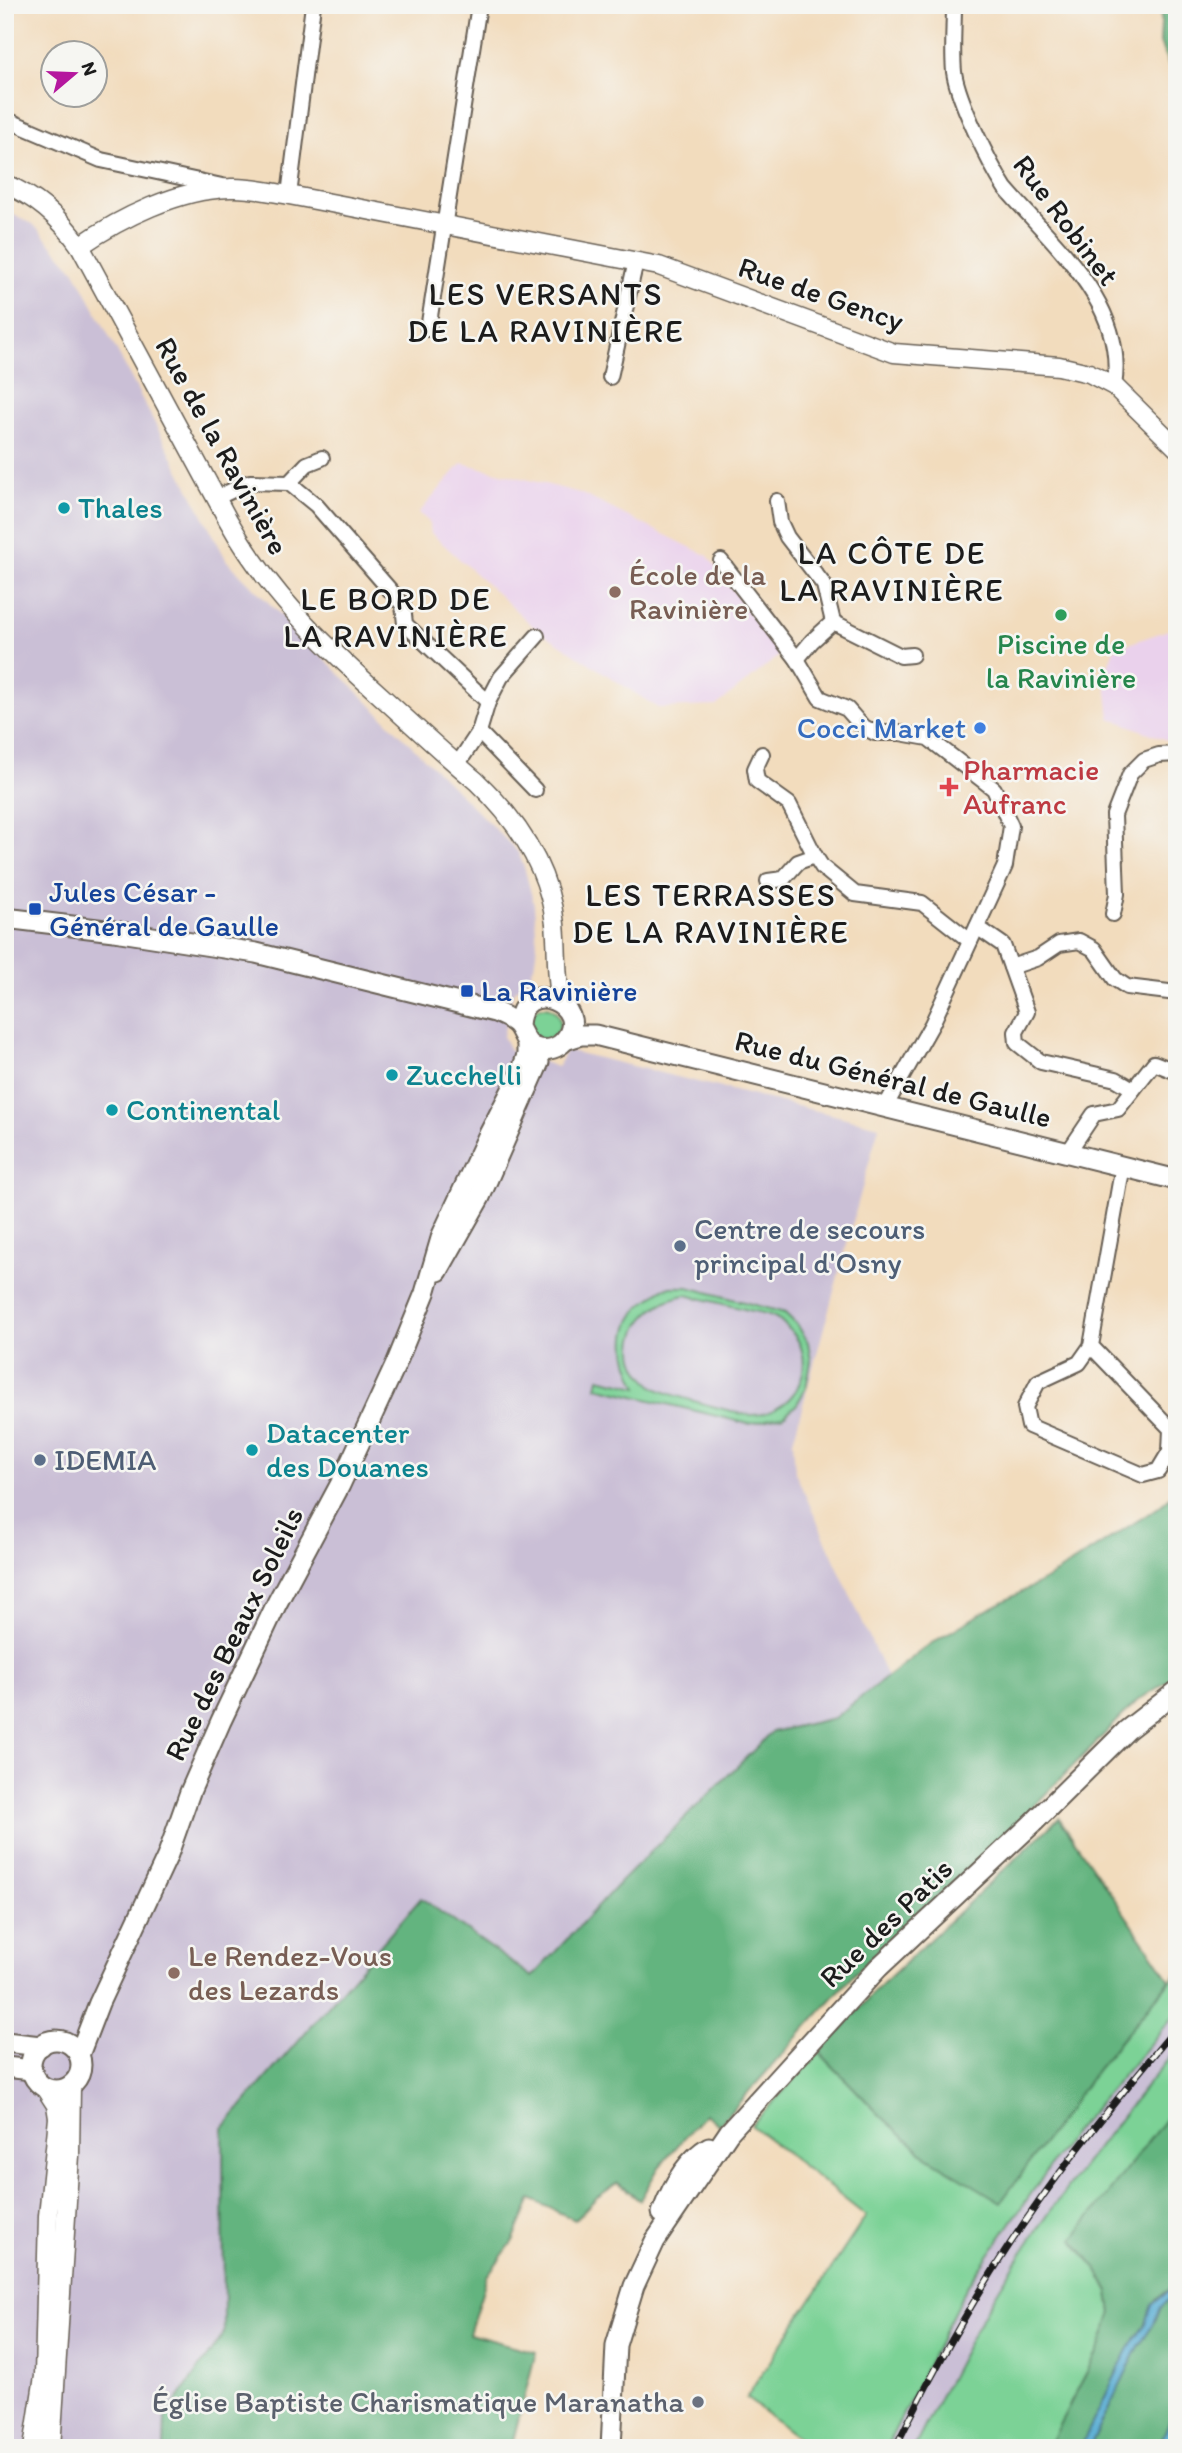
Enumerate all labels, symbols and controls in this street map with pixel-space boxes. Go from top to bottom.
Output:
north arrow [38,38,108,108]
text: N [77,59,103,78]
street label: Rue Robinet [1005,147,1128,292]
street label: Rue de Gency [734,248,909,339]
district label: LES VERSANTS DE LA RAVINIÈRE [407,275,685,350]
street label: Rue de la Ravinière [147,330,298,561]
place label: Thales [78,489,163,526]
marker: Thales [56,500,72,516]
district label: LA CÔTE DE LA RAVINIÈRE [779,534,1005,609]
place label: École de la Ravinière [629,556,766,627]
district label: LE BORD DE LA RAVINIÈRE [283,580,509,655]
marker: École de la Ravinière [607,584,623,600]
marker: Piscine de la Ravinière [1053,607,1069,623]
place label: Piscine de la Ravinière [986,625,1136,696]
place label: Cocci Market [797,709,966,746]
marker: Cocci Market [972,720,988,736]
place label: Pharmacie Aufranc [963,751,1099,822]
marker: Pharmacie Aufranc [941,779,957,795]
place label: Jules César - Général de Gaulle [49,873,279,944]
district label: LES TERRASSES DE LA RAVINIÈRE [572,876,850,951]
marker: Jules César - Général de Gaulle [27,901,43,917]
place label: La Ravinière [481,972,638,1009]
marker: La Ravinière [459,983,475,999]
street label: Rue du Général de Gaulle [731,1021,1055,1136]
place label: Zucchelli [406,1056,522,1093]
marker: Zucchelli [384,1067,400,1083]
place label: Continental [126,1091,281,1128]
marker: Continental [104,1102,120,1118]
place label: Centre de secours principal d'Osny [694,1210,925,1281]
marker: Centre de secours principal d'Osny [672,1238,688,1254]
place label: Datacenter des Douanes [266,1414,429,1485]
place label: IDEMIA [54,1441,156,1478]
marker: Datacenter des Douanes [244,1442,260,1458]
marker: IDEMIA [32,1452,48,1468]
street label: Rue des Beaux Soleils [156,1501,311,1767]
street label: Rue des Patis [811,1850,960,1995]
place label: Le Rendez-Vous des Lezards [188,1937,392,2008]
marker: Le Rendez-Vous des Lezards [166,1965,182,1981]
place label: Église Baptiste Charismatique Maranatha [152,2383,684,2420]
marker: Église Baptiste Charismatique Maranatha [690,2394,706,2410]

